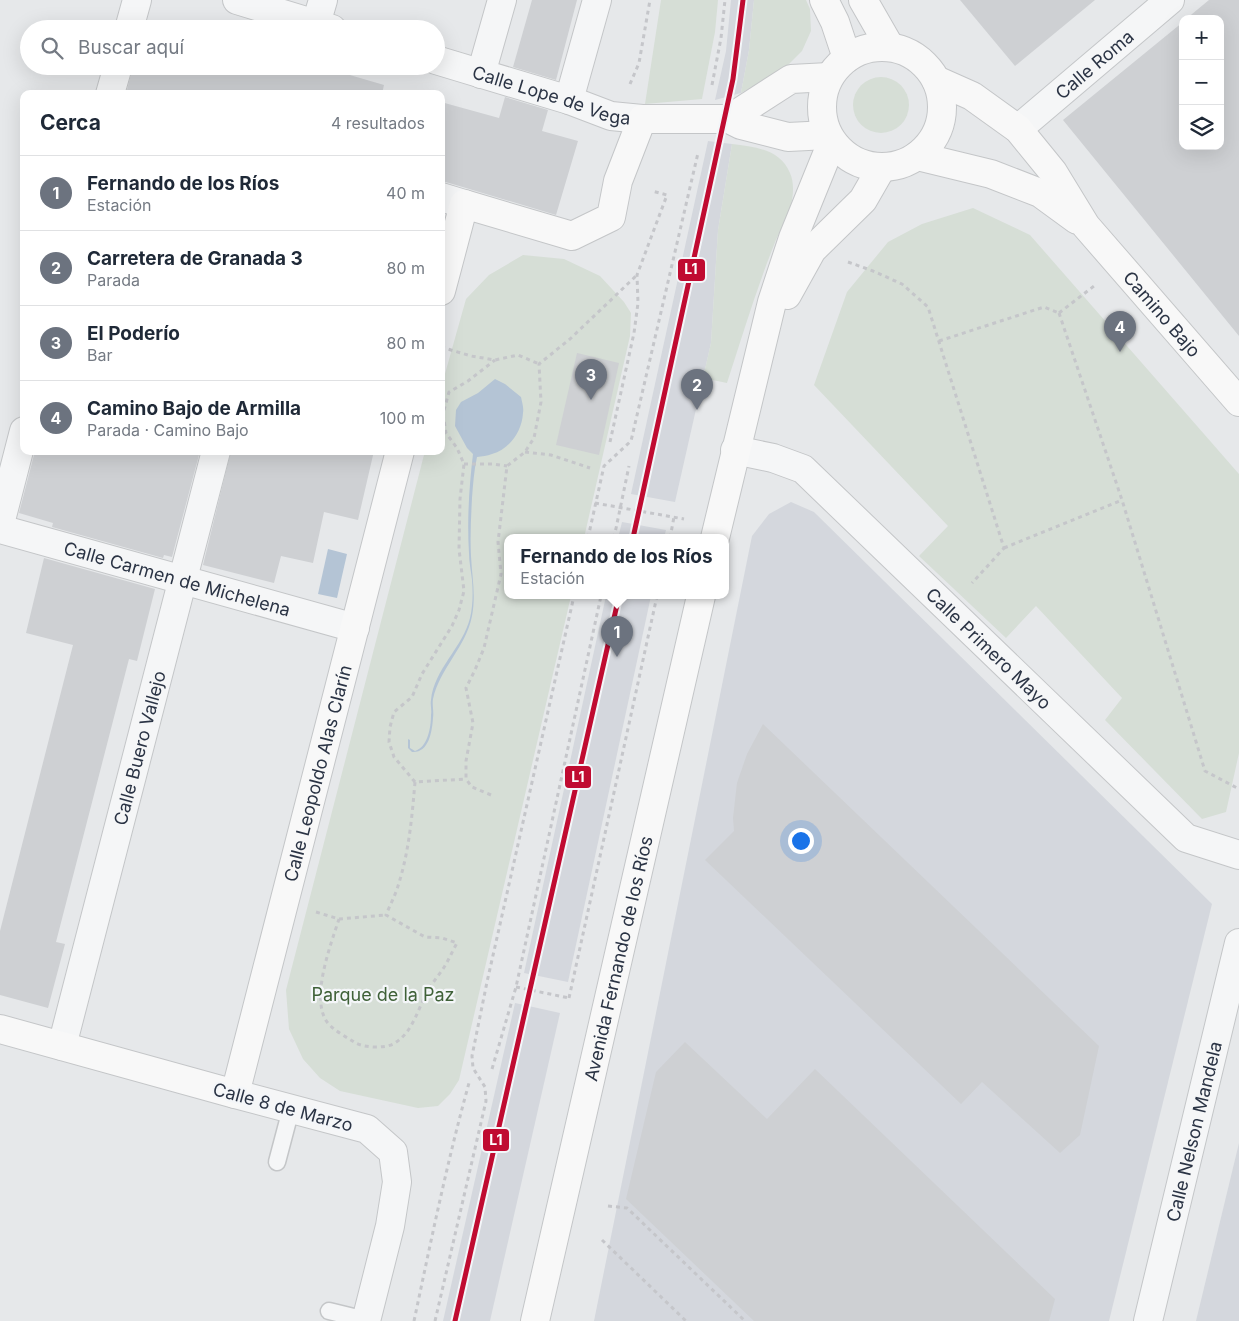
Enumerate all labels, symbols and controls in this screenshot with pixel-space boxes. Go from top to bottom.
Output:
map controls [1179,15,1224,150]
button: + [1179,15,1224,60]
search box [20,20,445,75]
street label: Calle Roma [1051,25,1137,103]
icon: search [38,34,66,62]
text: Buscar aquí [78,36,184,59]
button: − [1179,60,1224,105]
street label: Calle Lope de Vega [470,61,632,128]
button: layers [1179,105,1224,150]
text: Cerca [40,110,101,135]
text: 4 resultados [331,113,425,133]
text: Fernando de los Ríos [87,172,279,195]
text: 1 [53,183,59,203]
text: 40 m [386,183,425,203]
text: Estación [87,195,151,215]
text: Carretera de Granada 3 [87,247,303,270]
text: 2 [51,258,61,278]
text: 80 m [386,258,425,278]
line badge: L1 [677,258,706,282]
text: L1 [684,260,698,277]
street label: Camino Bajo [1119,266,1205,361]
text: Parada [87,270,140,290]
pin: 4 [1104,311,1136,352]
text: El Poderío [87,322,180,345]
text: 3 [51,333,61,353]
text: 80 m [386,333,425,353]
text: Bar [87,345,112,365]
pin: 3 [575,359,607,400]
pin: 2 [681,369,713,410]
text: Camino Bajo de Armilla [87,397,301,420]
text: 4 [51,408,61,428]
text: 100 m [380,408,425,428]
text: Parada · Camino Bajo [87,420,249,440]
popup [504,534,729,599]
street label: Calle Carmen de Michelena [62,537,293,620]
text: Fernando de los Ríos [520,545,713,568]
text: Estación [520,568,585,588]
street label: Calle Primero Mayo [922,583,1056,713]
pin: 1 [601,616,633,657]
street label: Calle Leopoldo Alas Clarín [279,662,355,884]
street label: Calle Buero Vallejo [109,668,169,827]
line badge: L1 [564,765,592,789]
text: L1 [571,768,585,785]
your location [788,828,814,854]
street label: Avenida Fernando de los Ríos [580,834,656,1083]
park label: Parque de la Paz [312,984,454,1005]
street label: Calle Nelson Mandela [1162,1039,1225,1224]
street label: Calle 8 de Marzo [211,1078,355,1136]
line badge: L1 [482,1128,510,1152]
text: L1 [489,1131,503,1148]

